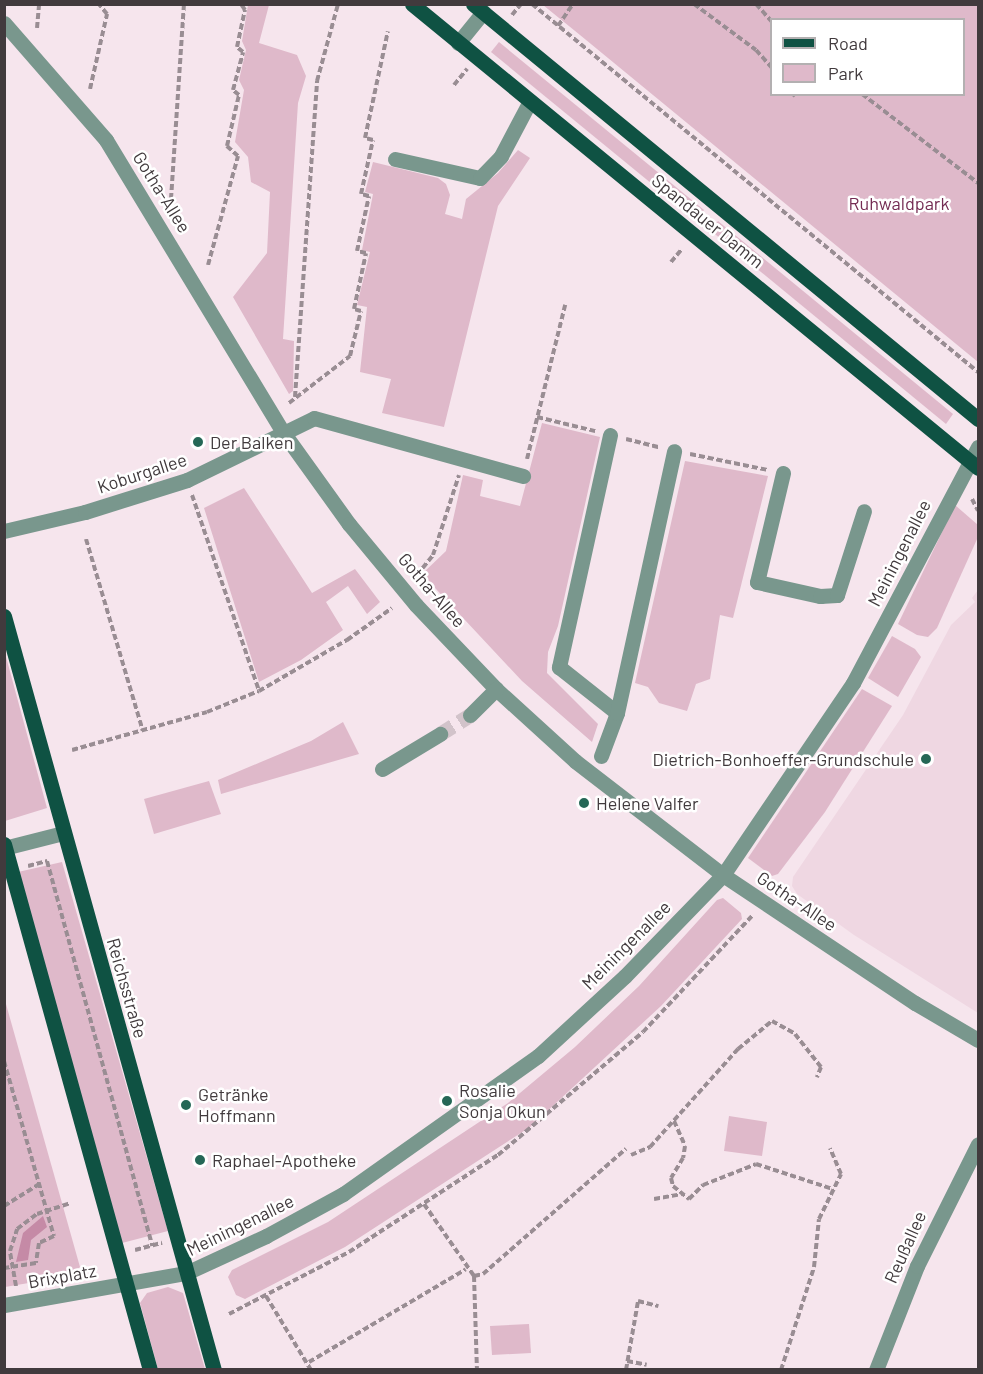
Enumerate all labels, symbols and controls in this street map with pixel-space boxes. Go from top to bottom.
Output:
legend [770,18,965,96]
text: Road [828,32,868,54]
text: Park [828,62,863,84]
street label: Gotha-Allee [129,147,195,237]
street label: Spandauer Damm [648,169,768,273]
park label: Ruhwaldpark [849,192,949,214]
place label: Der Balken [210,431,293,453]
marker: Der Balken [191,435,205,449]
street label: Koburgallee [95,448,189,498]
street label: Meiningenallee [863,496,935,610]
street label: Gotha-Allee [394,548,470,632]
place label: Dietrich-Bonhoeffer-Grundschule [653,748,914,770]
marker: Dietrich-Bonhoeffer-Grundschule [919,752,933,766]
place label: Helene Valfer [596,792,699,814]
marker: Helene Valfer [577,796,591,810]
street label: Gotha-Allee [753,866,841,936]
street label: Meiningenallee [577,896,675,994]
street label: Reichsstraße [102,935,152,1041]
place label: Rosalie Sonja Okun [459,1080,546,1122]
place label: Getränke Hoffmann [198,1084,276,1126]
marker: Rosalie Sonja Okun [440,1094,454,1108]
marker: Getränke Hoffmann [179,1098,193,1112]
place label: Raphael-Apotheke [212,1149,356,1171]
marker: Raphael-Apotheke [193,1153,207,1167]
street label: Meiningenallee [183,1190,297,1260]
street label: Reußallee [880,1208,930,1286]
street label: Brixplatz [26,1259,98,1293]

